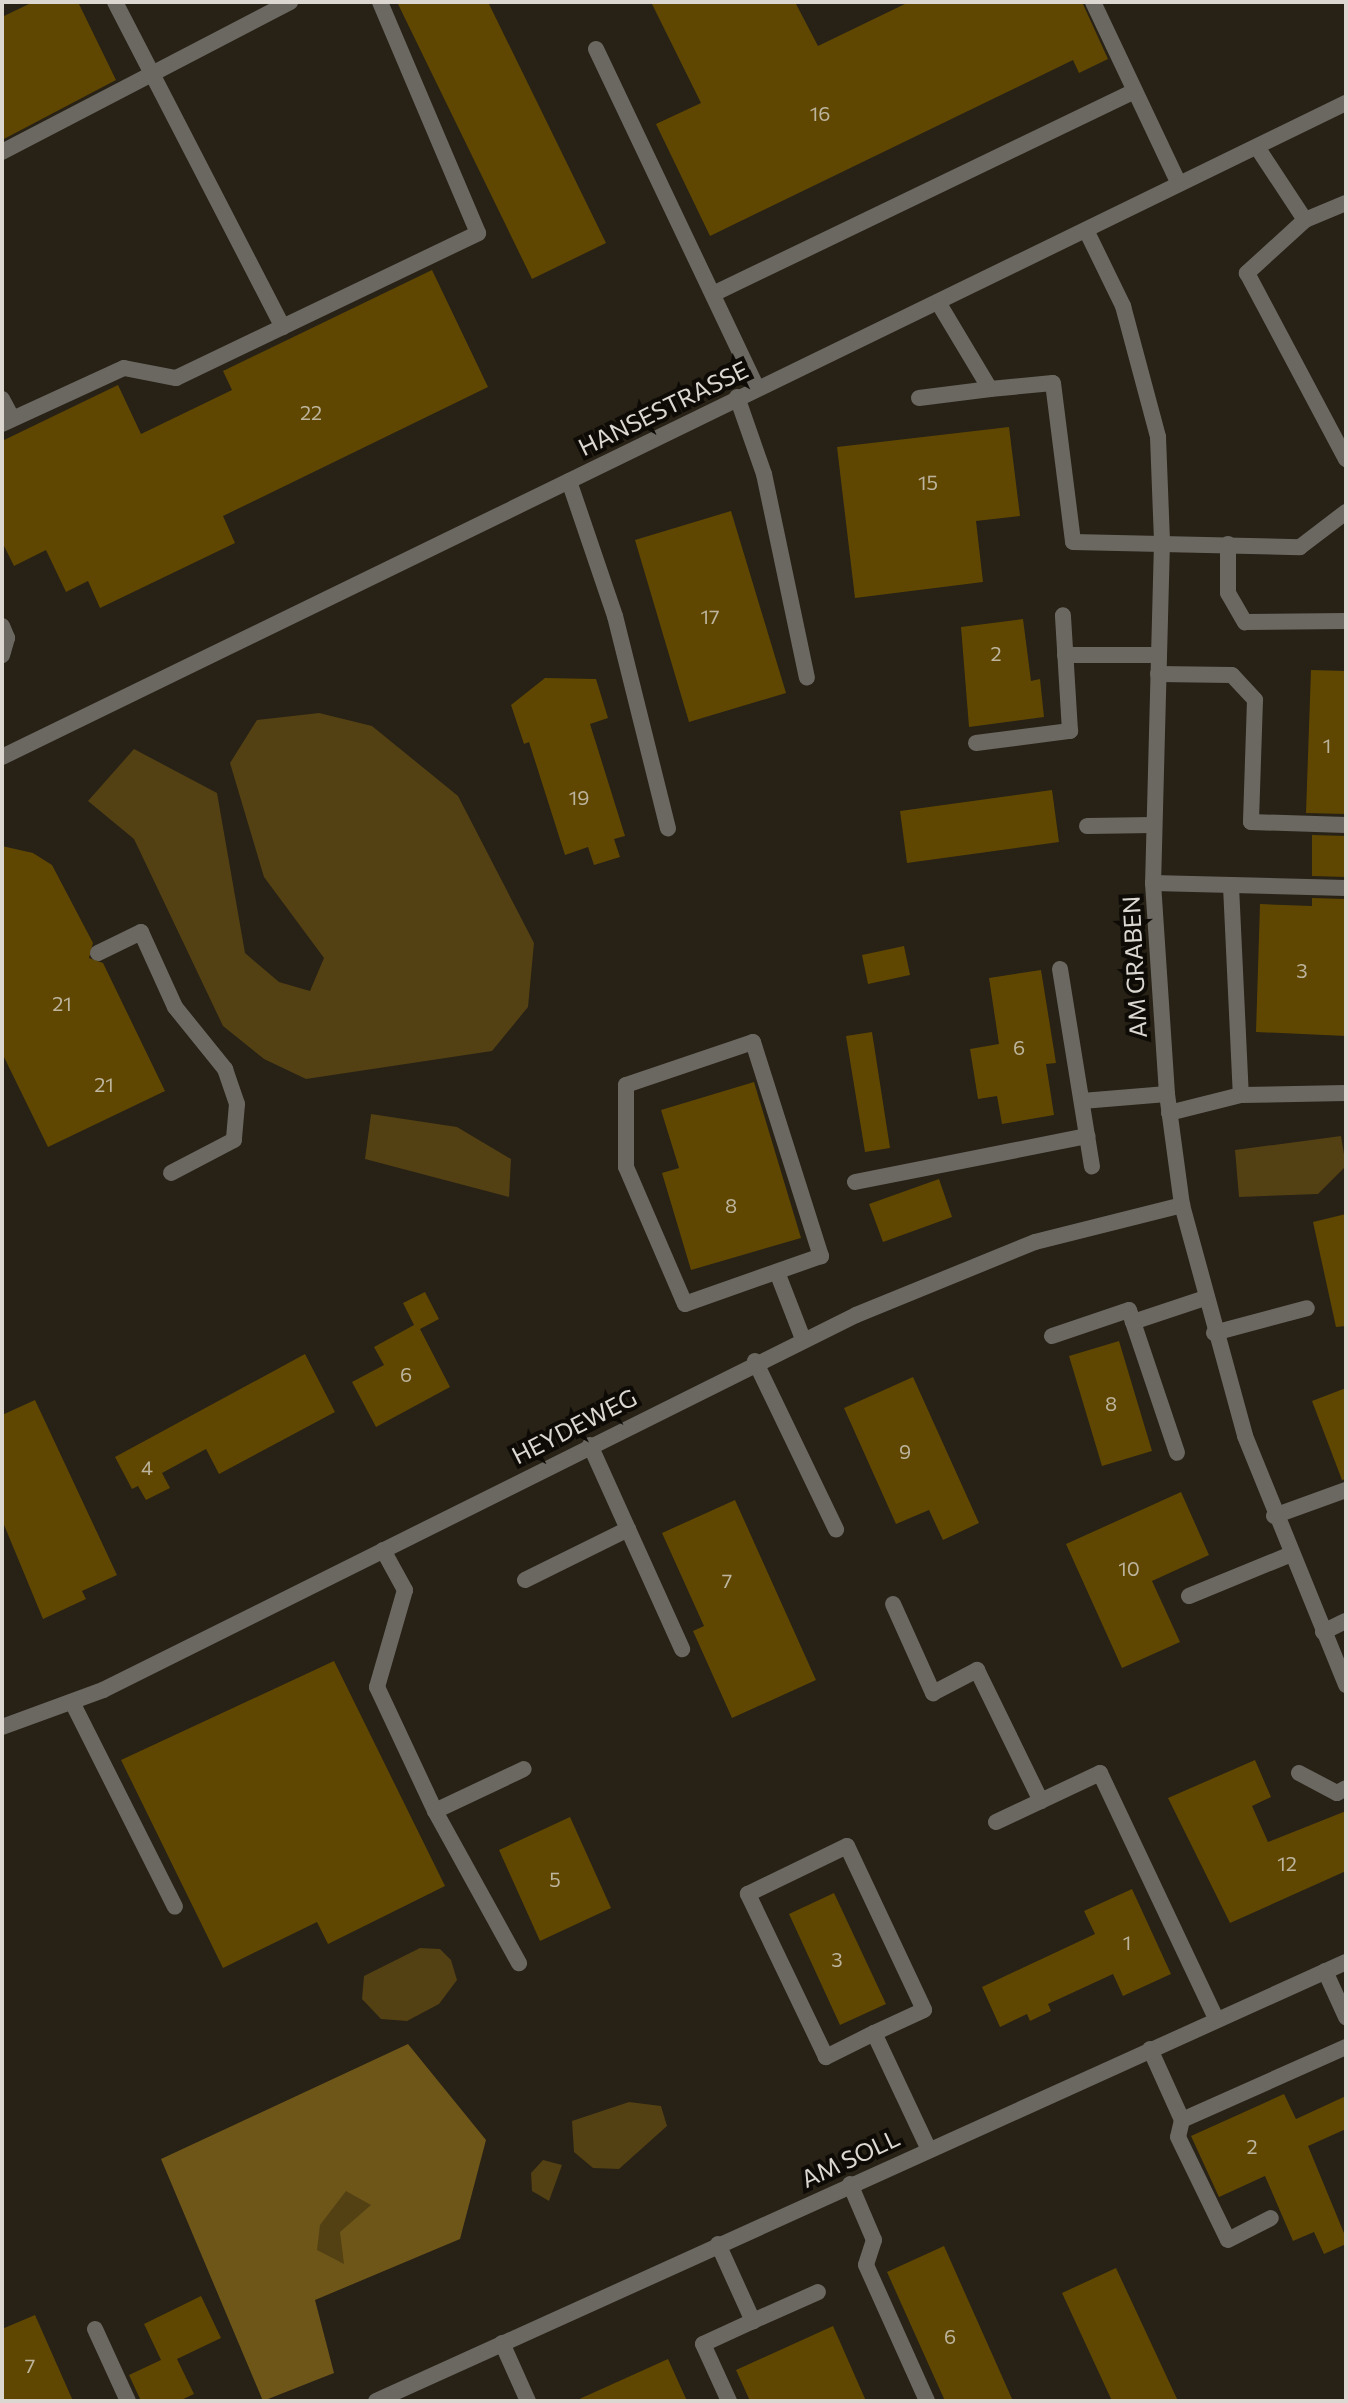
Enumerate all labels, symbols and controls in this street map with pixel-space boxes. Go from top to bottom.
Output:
house number: 16 [810,101,830,125]
street label: HANSESTRASSE [573,354,753,462]
house number: 22 [300,400,322,424]
house number: 15 [918,470,938,494]
house number: 17 [700,604,720,628]
house number: 2 [990,641,1002,665]
house number: 1 [1323,733,1331,757]
house number: 19 [569,785,589,809]
street label: AM GRABEN [1116,895,1152,1039]
house number: 3 [1296,958,1308,982]
house number: 21 [52,991,72,1015]
house number: 6 [1013,1035,1025,1059]
house number: 21 [94,1072,114,1096]
house number: 8 [725,1193,737,1217]
house number: 6 [400,1362,412,1386]
street label: HEYDEWEG [507,1382,641,1470]
house number: 8 [1105,1391,1117,1415]
house number: 9 [899,1439,911,1463]
house number: 4 [141,1455,153,1479]
house number: 10 [1118,1556,1140,1580]
house number: 7 [722,1568,732,1592]
house number: 12 [1277,1851,1297,1875]
house number: 5 [549,1867,561,1891]
house number: 1 [1123,1930,1131,1954]
house number: 3 [831,1947,843,1971]
street label: AM SOLL [796,2123,904,2193]
house number: 2 [1246,2134,1258,2158]
house number: 6 [944,2324,956,2348]
house number: 7 [25,2353,35,2377]

